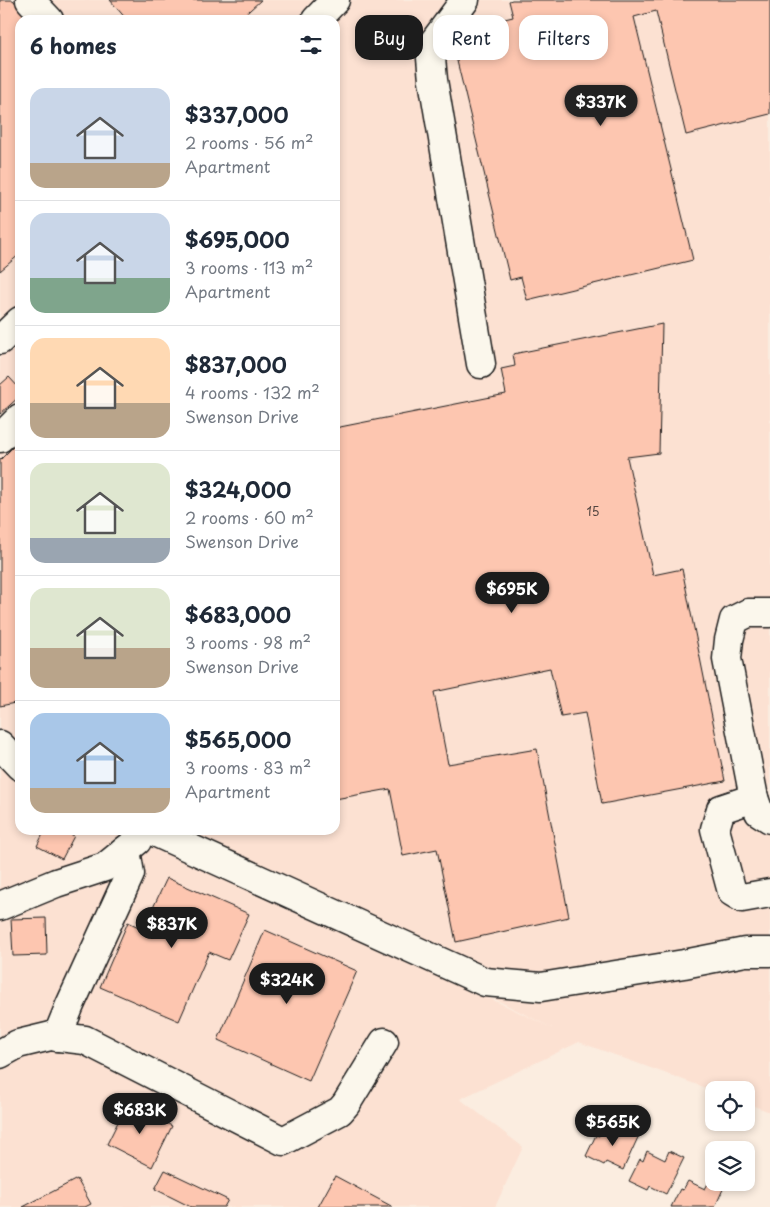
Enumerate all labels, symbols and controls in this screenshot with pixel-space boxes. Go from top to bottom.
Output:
chip: Buy [355,15,423,60]
chip: Rent [433,15,509,60]
chip: Filters [519,15,608,60]
text: 6 homes [30,29,116,61]
icon: filters [297,31,325,59]
pin: $337K [566,84,636,127]
text: $337K [576,89,626,113]
text: $337,000 [185,98,288,130]
icon: home [70,108,130,168]
text: 2 rooms · 56 m² [185,130,314,154]
text: Apartment [185,154,270,178]
text: $695,000 [185,223,290,255]
icon: home [70,233,130,293]
text: 3 rooms · 113 m² [185,255,313,279]
text: Apartment [185,279,270,303]
text: $837,000 [185,348,287,380]
icon: home [70,358,130,418]
text: 4 rooms · 132 m² [185,380,320,404]
text: Swenson Drive [185,404,299,428]
text: $324,000 [185,473,291,505]
icon: home [70,483,130,543]
house number: 15 [586,502,600,520]
text: 2 rooms · 60 m² [185,505,314,529]
text: Swenson Drive [185,529,299,553]
pin: $695K [477,572,547,614]
text: $695K [486,576,538,600]
text: $683,000 [185,598,291,630]
icon: home [70,608,130,668]
text: 3 rooms · 98 m² [185,630,311,654]
text: Swenson Drive [185,654,299,678]
text: $565,000 [185,723,291,755]
icon: home [70,733,130,793]
text: 3 rooms · 83 m² [185,755,311,779]
text: Apartment [185,779,270,803]
pin: $837K [137,906,207,949]
text: $837K [147,911,197,935]
pin: $324K [252,962,322,1005]
text: $324K [260,967,314,991]
map controls [705,1081,755,1191]
button: locate [705,1081,755,1131]
pin: $683K [105,1092,175,1135]
text: $683K [114,1097,166,1121]
pin: $565K [578,1104,648,1147]
text: $565K [586,1109,640,1133]
button: layers [705,1141,755,1191]

